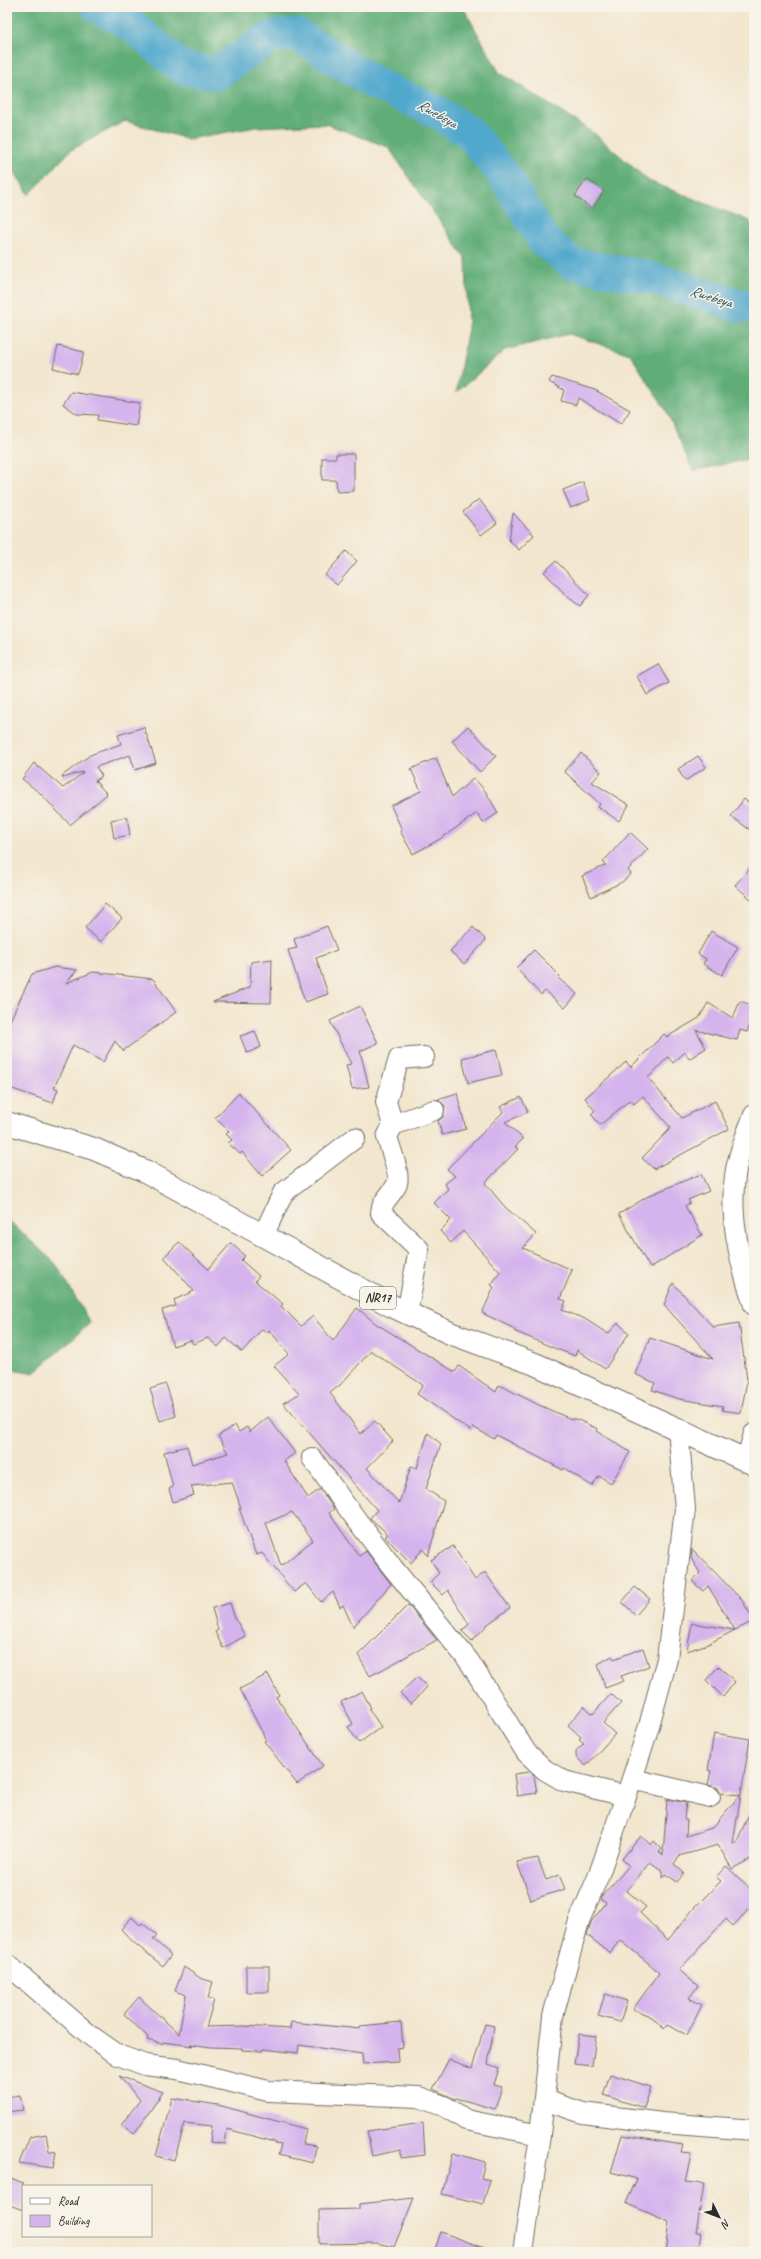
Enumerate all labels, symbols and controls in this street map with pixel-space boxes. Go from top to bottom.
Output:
water label: Rwebeya [414,95,462,134]
water label: Rwebeya [688,282,736,313]
road number: NR17 [360,1287,396,1309]
legend [22,2185,152,2237]
text: Road [58,2193,80,2209]
north arrow [699,2197,739,2237]
text: Building [58,2213,90,2229]
text: N [717,2217,734,2233]

